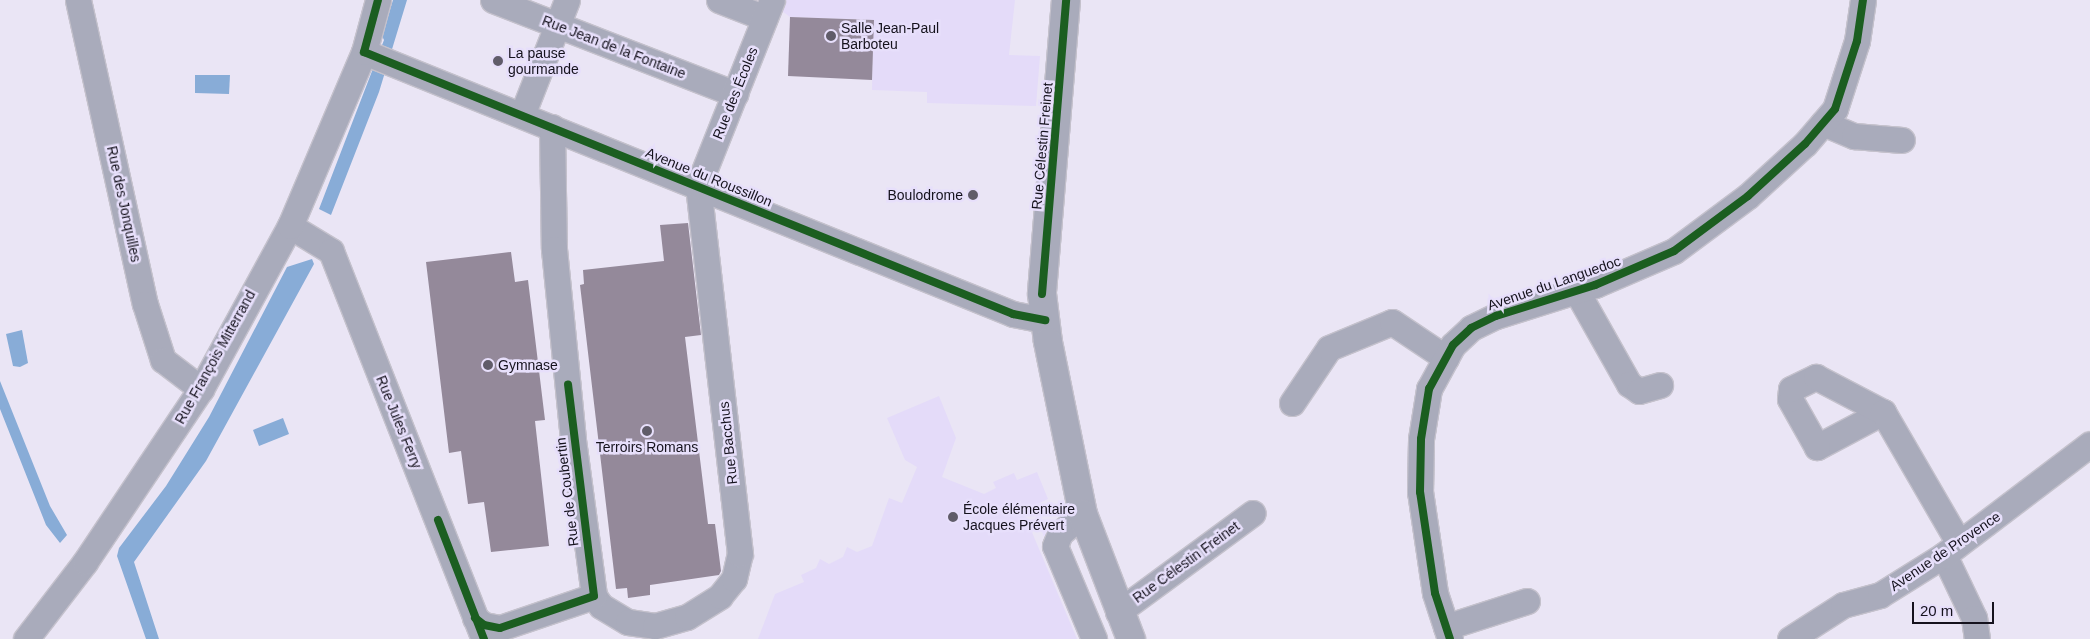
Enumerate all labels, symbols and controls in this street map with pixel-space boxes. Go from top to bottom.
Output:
street label: Rue Jean de la Fontaine [540,12,688,82]
place label: Salle Jean-Paul Barboteu [841,20,939,52]
marker: Salle Jean-Paul Barboteu [825,30,837,42]
street label: Rue des Écoles [709,44,761,142]
place label: La pause gourmande [508,45,579,78]
marker: La pause gourmande [492,55,504,67]
street label: Rue Célestin Freinet [1028,82,1056,210]
street label: Rue des Jonquilles [103,144,145,264]
street label: Avenue du Roussillon [643,144,775,210]
place label: Boulodrome [888,187,963,203]
marker: Boulodrome [967,189,979,201]
street label: Avenue du Languedoc [1485,252,1623,314]
street label: Rue François Mitterrand [171,287,259,427]
place label: Gymnase [498,357,558,373]
marker: Gymnase [482,359,494,371]
street label: Rue Jules Ferry [373,373,425,471]
street label: Rue Bacchus [715,401,741,485]
marker: Terroirs Romans [641,425,653,437]
street label: Rue de Coubertin [552,437,582,547]
place label: Terroirs Romans [596,439,698,455]
place label: École élémentaire Jacques Prévert [963,501,1075,534]
street label: Avenue de Provence [1887,508,2003,594]
marker: École élémentaire Jacques Prévert [947,511,959,523]
street label: Rue Célestin Freinet [1129,518,1243,606]
scale bar [1915,592,1998,624]
text: 20 m [1920,602,1953,619]

